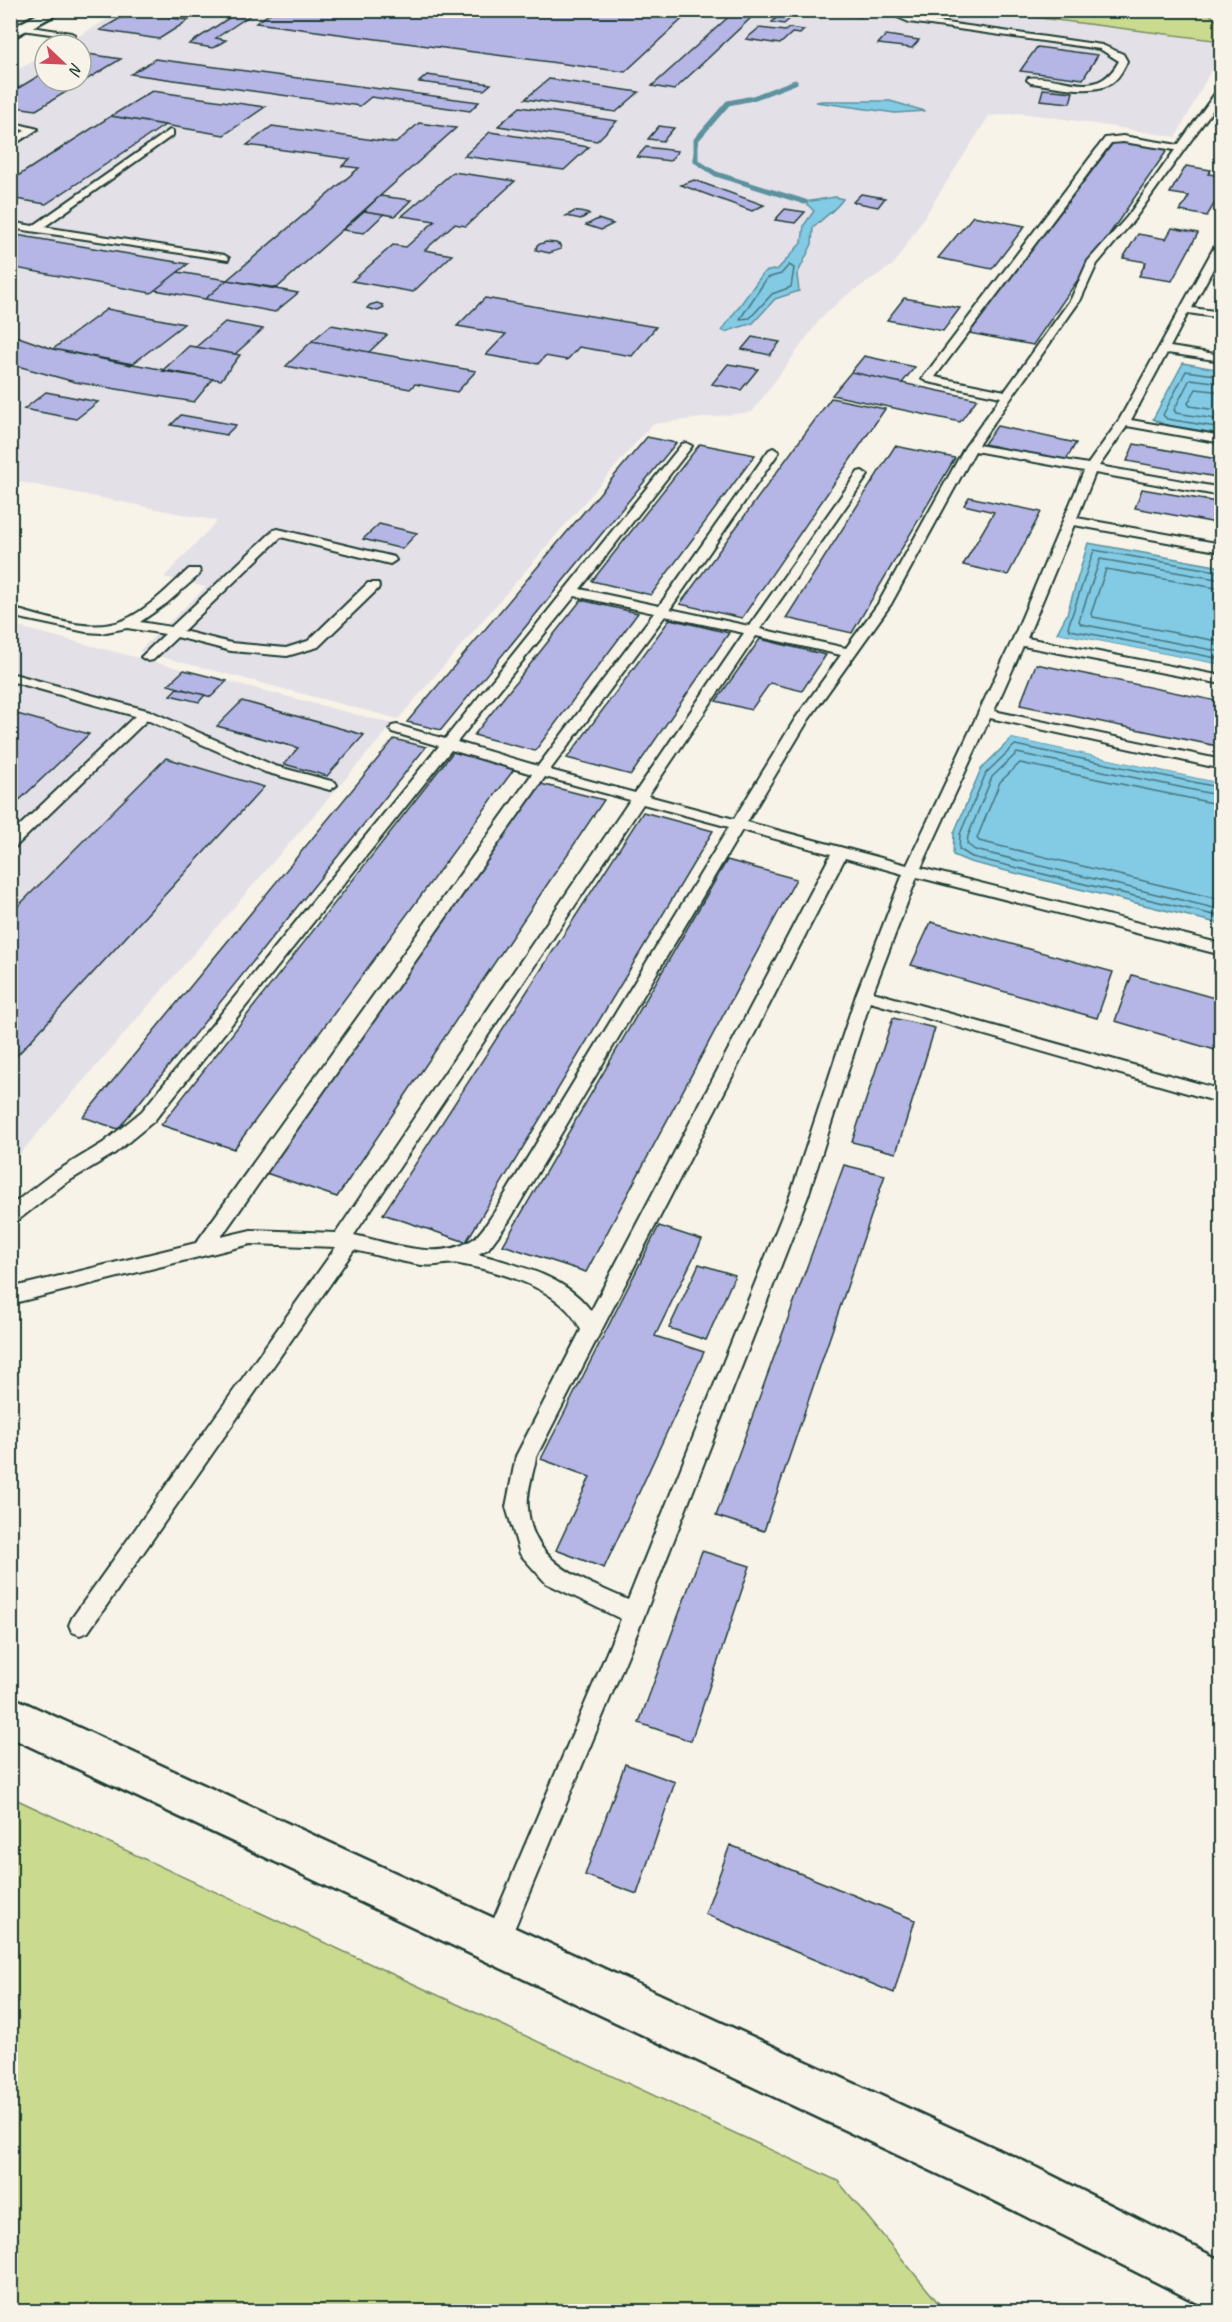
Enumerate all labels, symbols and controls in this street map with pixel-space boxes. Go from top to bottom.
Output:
north arrow [33,33,93,93]
text: N [64,60,87,80]

